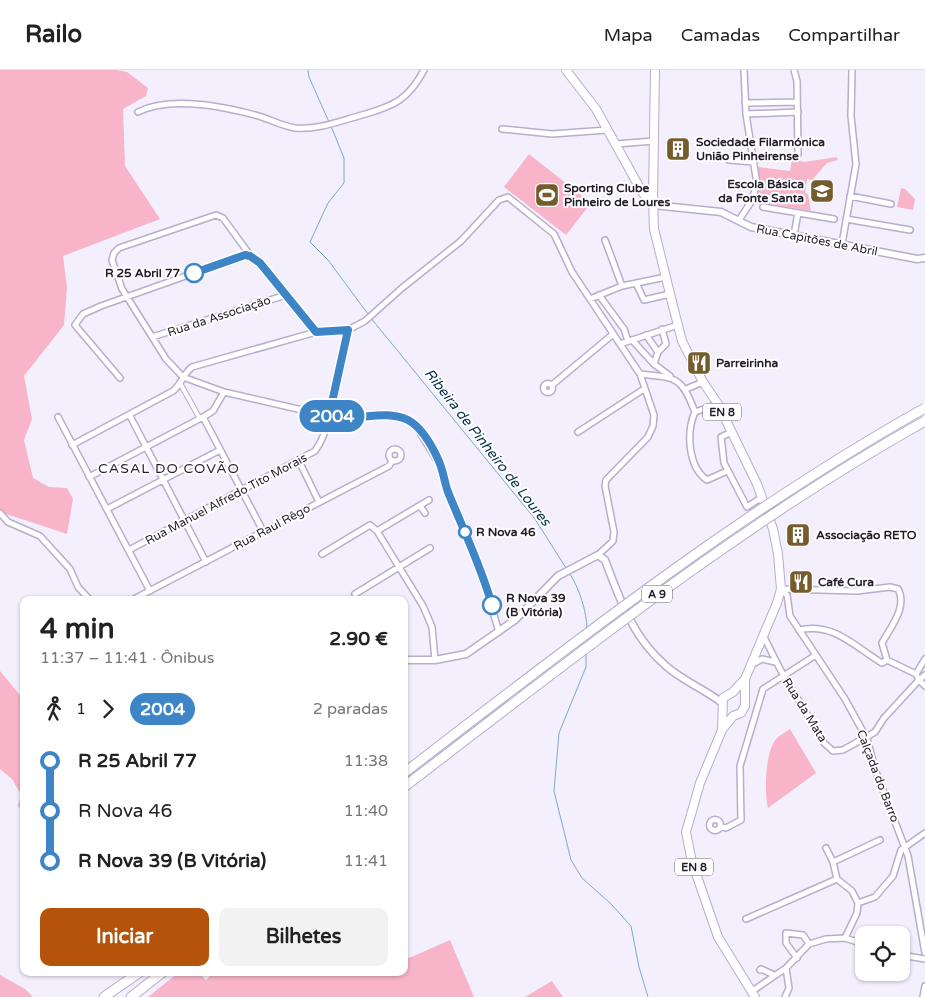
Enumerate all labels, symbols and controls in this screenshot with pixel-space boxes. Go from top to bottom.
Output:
text: Railo [25,20,82,49]
text: Mapa [604,24,653,46]
text: Camadas [681,24,760,46]
text: Compartilhar [788,24,900,46]
place label: Sociedade Filarmónica União Pinheirense [696,135,825,163]
building icon: Sociedade Filarmónica União Pinheirense [665,136,691,162]
place label: Escola Básica da Fonte Santa [718,177,804,205]
school or university icon: Escola Básica da Fonte Santa [809,178,835,204]
place label: Sporting Clube Pinheiro de Loures [564,181,670,209]
sports icon: Sporting Clube Pinheiro de Loures [534,182,560,208]
street label: Rua Capitões de Abril [755,221,879,259]
marker: R 25 Abril 77 [184,263,204,283]
place label: R 25 Abril 77 [105,266,180,280]
street label: Rua da Associação [166,293,272,339]
restaurant icon: Parreirinha [686,350,712,376]
place label: Parreirinha [716,356,778,370]
water label: Ribeira de Pinheiro de Loures [421,365,555,530]
line badge: 2004 [297,400,367,432]
road number: EN 8 [703,404,741,421]
text: 2004 [309,405,355,427]
street label: Rua Manuel Alfredo Tito Morais [143,450,309,548]
district label: CASAL DO COVÃO [98,460,240,477]
street label: Rua Raul Rêgo [231,501,313,553]
building icon: Associação RETO [785,522,811,548]
marker: R Nova 46 [458,525,472,539]
place label: R Nova 46 [476,525,536,539]
place label: Associação RETO [816,528,917,543]
restaurant icon: Café Cura [788,569,814,595]
place label: Café Cura [818,575,874,589]
road number: A 9 [642,586,672,602]
place label: R Nova 39 (B Vitória) [506,591,566,619]
marker: R Nova 39 (B Vitória) [482,595,502,615]
text: 4 min [40,612,115,646]
text: 2.90 € [329,628,388,650]
text: 11:37 – 11:41 · Ônibus [40,648,215,668]
street label: Rua da Mata [780,675,830,745]
icon: walk [40,695,68,723]
icon: forward [94,695,122,723]
text: 2004 [140,698,185,720]
text: 1 [76,699,86,719]
text: 2 paradas [313,699,388,719]
street label: Calçada do Barro [854,728,902,824]
text: R 25 Abril 77 [78,750,197,772]
text: 11:38 [344,751,388,771]
text: R Nova 46 [78,800,172,822]
text: 11:40 [344,801,388,821]
text: R Nova 39 (B Vitória) [78,850,266,872]
text: 11:41 [344,851,388,871]
road number: EN 8 [675,859,713,876]
button: Iniciar [40,908,209,966]
button: Bilhetes [219,908,388,966]
map controls [855,926,910,981]
button: locate [855,926,910,981]

